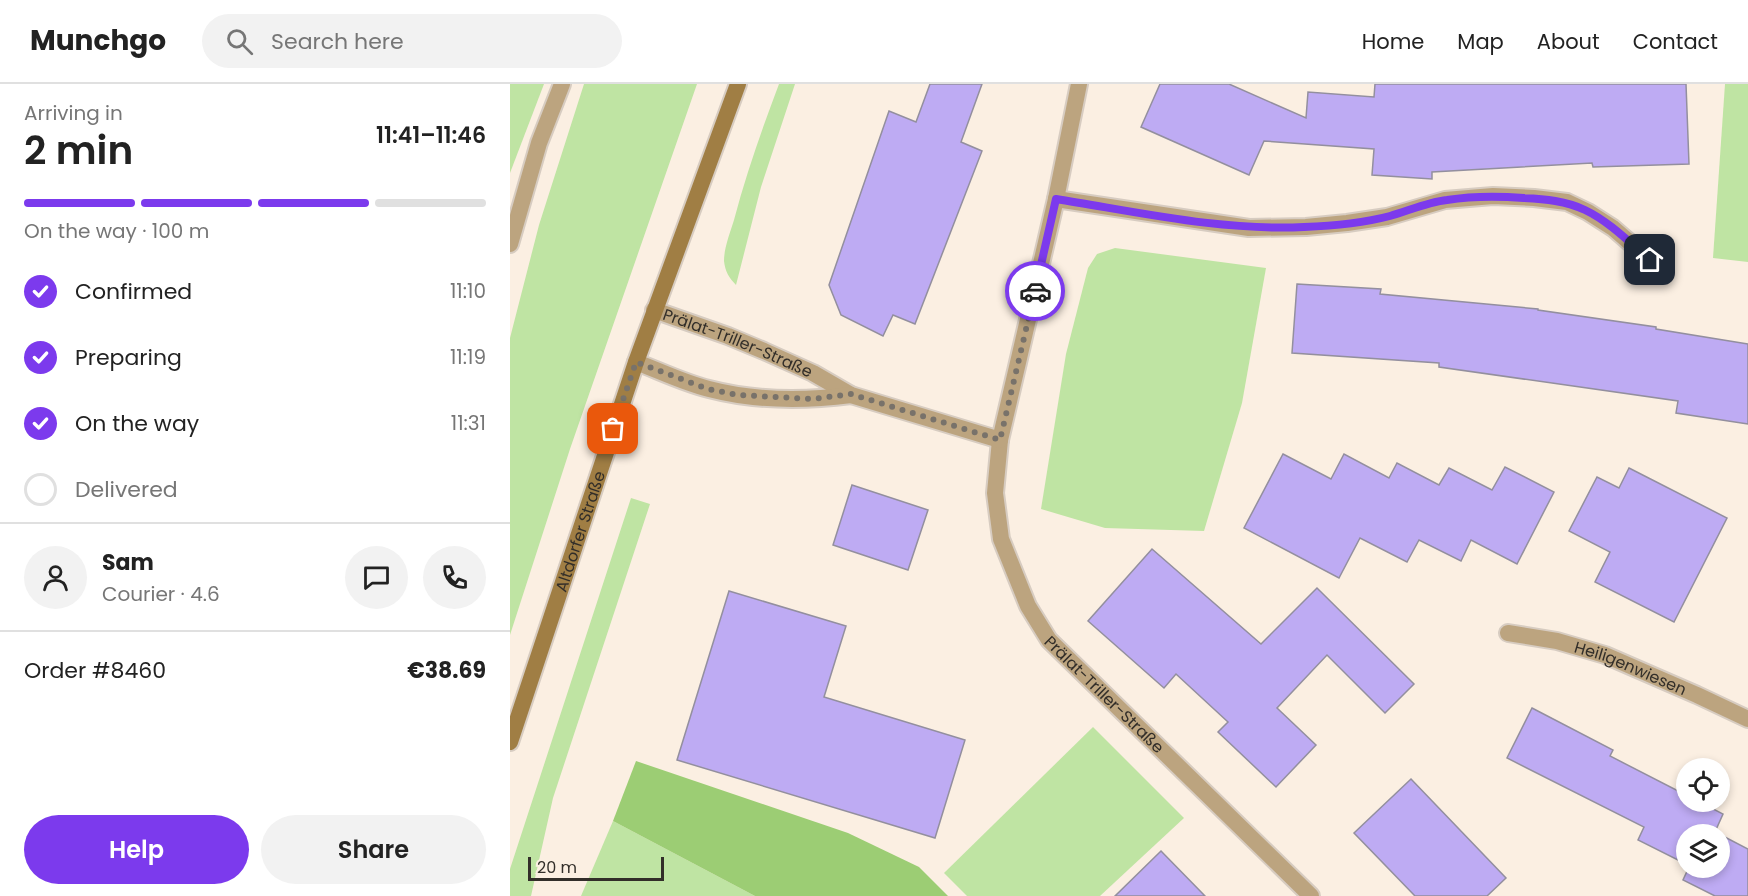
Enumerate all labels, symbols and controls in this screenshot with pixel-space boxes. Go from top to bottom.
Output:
search box [202,14,622,68]
text: Munchgo [30,21,166,60]
icon: search [223,25,256,58]
text: Search here [271,26,404,57]
text: Home [1362,27,1424,56]
text: Map [1457,27,1504,56]
text: About [1537,27,1600,56]
text: Contact [1633,27,1718,56]
text: Arriving in [24,99,123,127]
text: 11:41–11:46 [376,120,486,151]
text: 2 min [24,123,133,178]
text: On the way · 100 m [24,217,209,245]
pin [1624,234,1675,285]
icon: home [1633,243,1666,276]
courier [1005,261,1065,321]
icon: check [24,275,57,308]
icon: car [1019,275,1052,308]
text: Confirmed [75,276,192,307]
text: 11:10 [450,277,486,305]
street label: Prälat-Triller-Straße [660,303,816,383]
icon: check [24,341,57,374]
text: Preparing [75,342,182,373]
text: 11:19 [450,343,486,371]
pin [587,403,638,454]
icon: check [24,407,57,440]
text: On the way [75,408,199,439]
text: 11:31 [451,409,486,437]
icon: bag [596,412,629,445]
street label: Altdorfer Straße [550,468,611,595]
text: Delivered [75,474,178,505]
button: person [24,546,87,609]
button: chat [345,546,408,609]
button: phone [423,546,486,609]
text: Sam [102,547,154,578]
text: Courier · 4.6 [102,580,220,608]
street label: Prälat-Triller-Straße [1039,631,1169,759]
street label: Heiligenwiesen [1572,636,1690,701]
text: Order #8460 [24,655,166,686]
text: €38.69 [407,655,486,686]
map controls [1676,758,1730,878]
button: locate [1676,758,1730,812]
button: Help [24,815,249,884]
button: Share [261,815,486,884]
button: layers [1676,824,1730,878]
scale bar [528,854,664,882]
text: 20 m [537,856,577,879]

